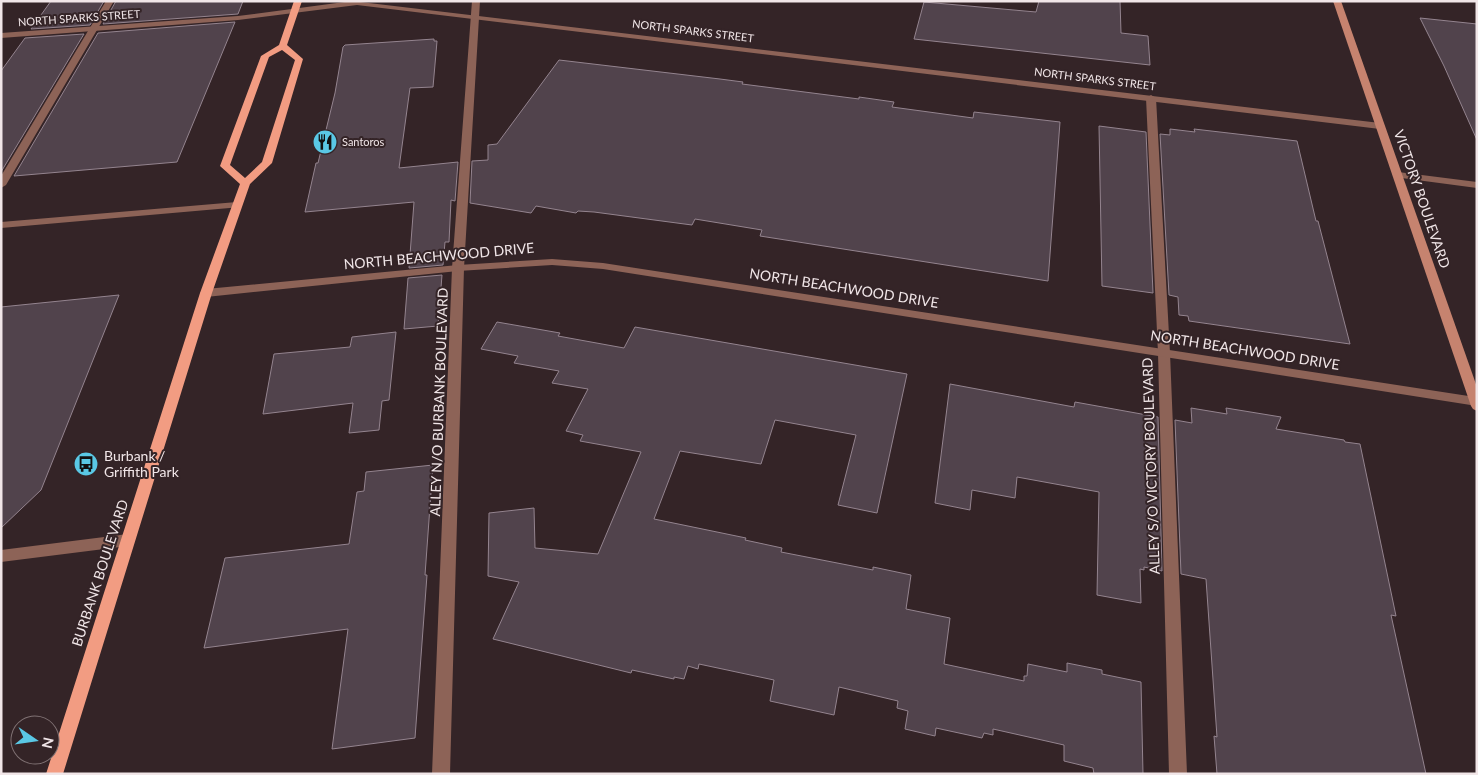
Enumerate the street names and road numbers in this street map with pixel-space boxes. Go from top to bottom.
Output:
street label: NORTH SPARKS STREET [17,7,141,28]
street label: NORTH SPARKS STREET [631,17,755,44]
street label: NORTH SPARKS STREET [1033,65,1157,92]
street label: VICTORY BOULEVARD [1391,127,1454,270]
street label: NORTH BEACHWOOD DRIVE [343,239,535,272]
street label: NORTH BEACHWOOD DRIVE [748,264,940,311]
street label: ALLEY N/O BURBANK BOULEVARD [426,287,451,517]
street label: NORTH BEACHWOOD DRIVE [1149,326,1341,373]
street label: ALLEY S/O VICTORY BOULEVARD [1138,357,1163,575]
street label: BURBANK BOULEVARD [68,497,131,648]

